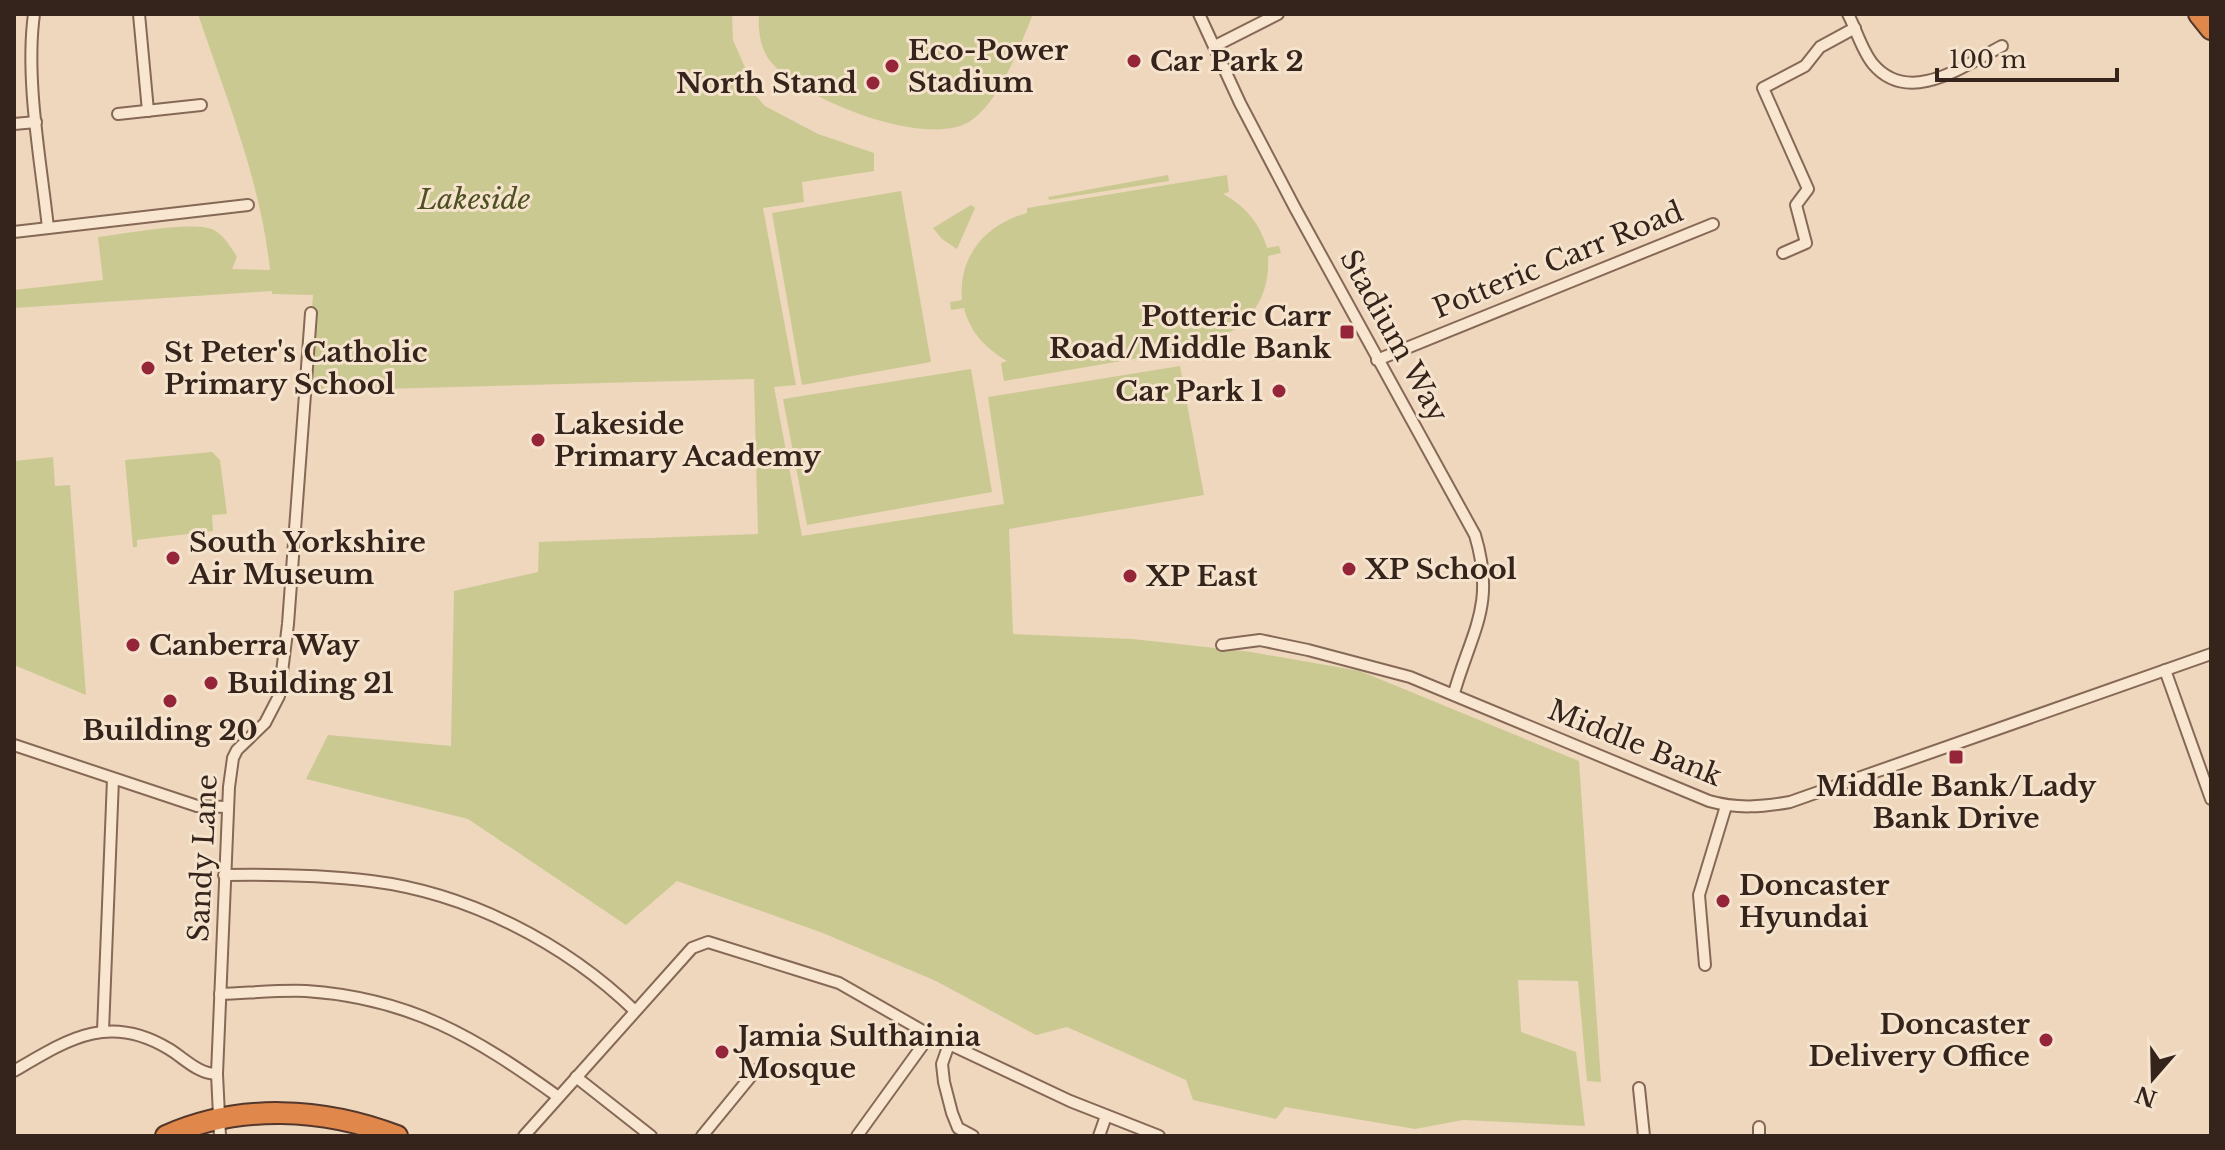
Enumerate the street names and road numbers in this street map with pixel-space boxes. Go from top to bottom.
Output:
street label: Potteric Carr Road [1428,194,1688,326]
street label: Stadium Way [1332,244,1456,428]
street label: Middle Bank [1543,692,1728,794]
street label: Sandy Lane [181,773,225,943]

